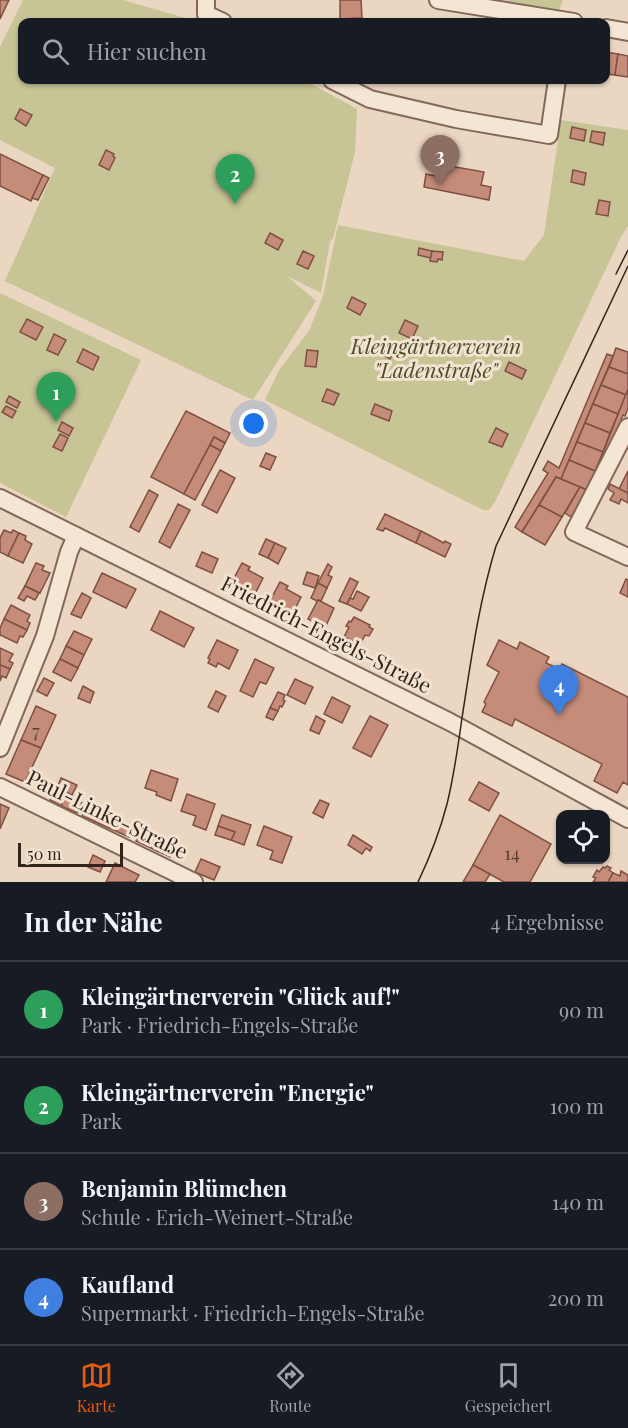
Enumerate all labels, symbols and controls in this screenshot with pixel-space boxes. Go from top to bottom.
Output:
search box [18,18,610,84]
icon: search [39,35,72,68]
text: Hier suchen [87,36,207,66]
pin: 3 [420,136,460,185]
pin: 2 [216,154,254,204]
park label: Kleingärtnerverein "Ladenstraße" [350,331,521,383]
pin: 1 [36,372,76,422]
your location [239,409,268,438]
street label: Friedrich-Engels-Straße [217,568,437,698]
pin: 4 [540,666,578,715]
house number: 7 [32,719,40,743]
street label: Paul-Linke-Straße [23,762,193,864]
map controls [556,810,610,864]
button: locate [556,810,610,864]
scale bar [18,840,123,868]
house number: 14 [504,841,520,865]
text: 50 m [27,843,61,864]
text: In der Nähe [24,904,163,939]
text: 4 Ergebnisse [491,908,604,935]
text: Kleingärtnerverein "Glück auf!" [81,981,400,1011]
text: 1 [40,996,47,1023]
text: 90 m [559,996,604,1023]
text: Park · Friedrich-Engels-Straße [81,1011,358,1038]
text: Kleingärtnerverein "Energie" [81,1077,374,1107]
text: 2 [38,1092,49,1119]
text: 100 m [550,1092,604,1119]
text: Park [81,1107,122,1134]
text: Benjamin Blümchen [81,1173,287,1203]
text: 3 [39,1188,48,1215]
text: 140 m [552,1188,604,1215]
text: Schule · Erich-Weinert-Straße [81,1203,353,1230]
text: Kaufland [81,1269,174,1299]
text: 4 [38,1284,49,1311]
text: 200 m [548,1284,604,1311]
text: Supermarkt · Friedrich-Engels-Straße [81,1299,425,1326]
tab: Karte [77,1359,116,1416]
tab: Route [269,1359,311,1416]
tab: Gespeichert [465,1359,551,1416]

